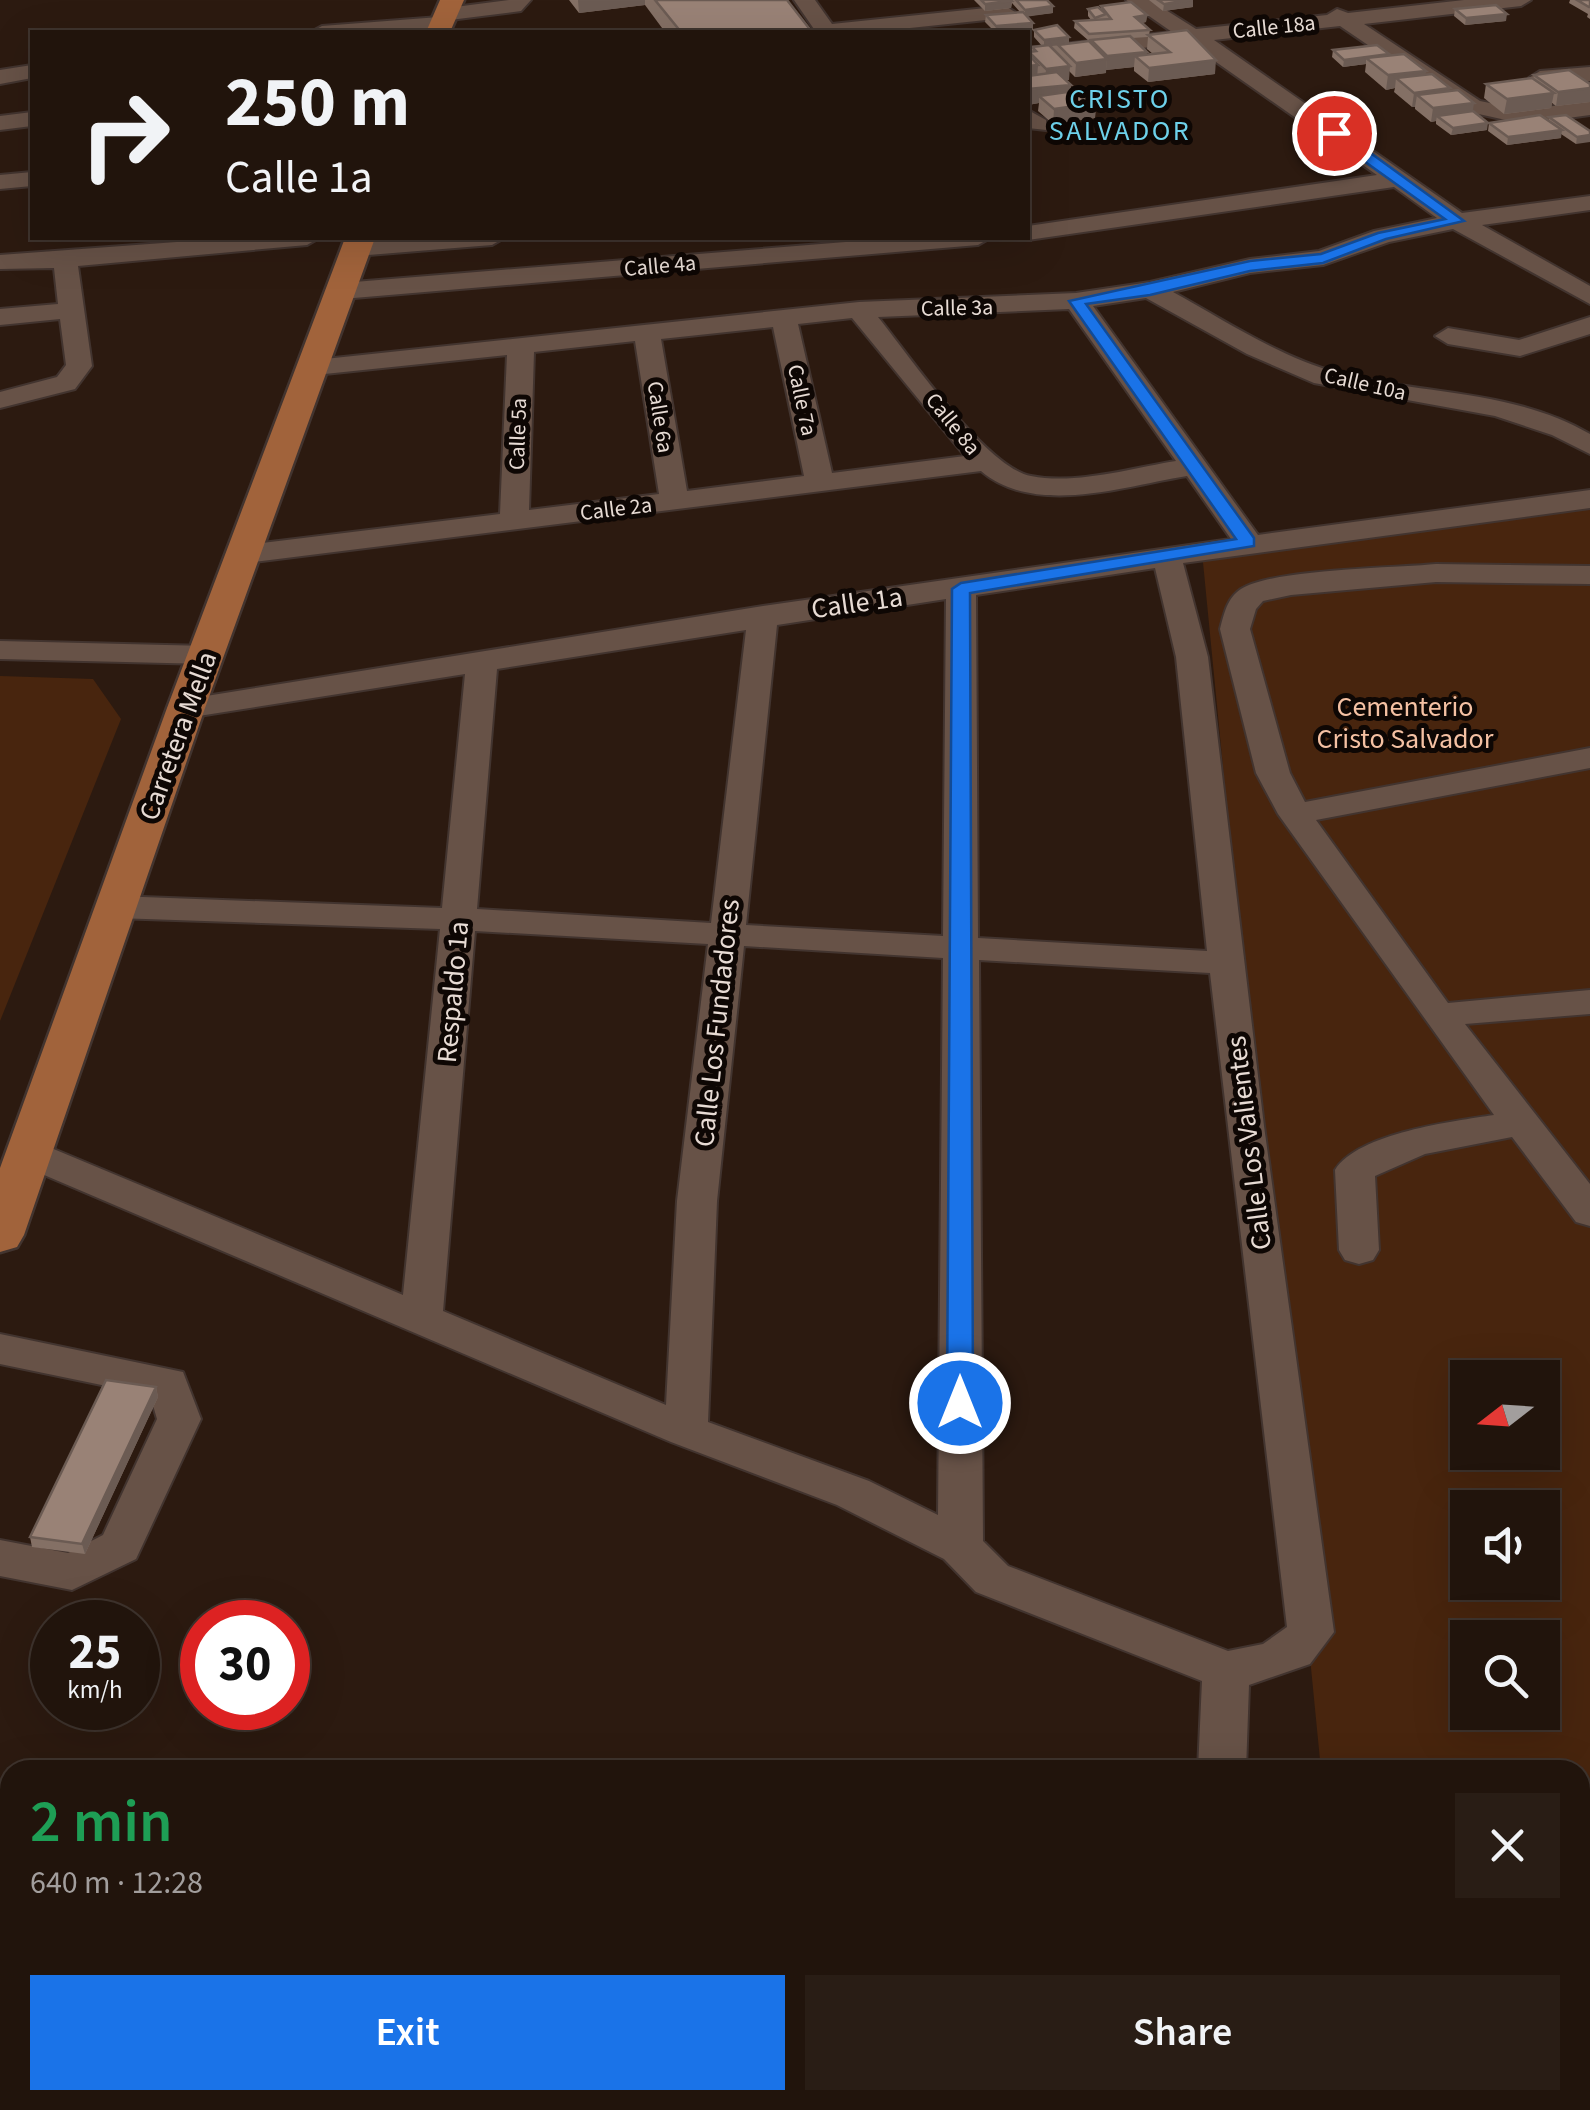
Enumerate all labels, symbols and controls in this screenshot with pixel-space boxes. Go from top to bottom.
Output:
street label: Calle 18a [1231,7,1317,47]
text: 250 m [225,53,410,153]
icon: right [60,70,190,200]
district label: CRISTO SALVADOR [1049,79,1191,151]
pin [1292,91,1377,176]
icon: arrive [1307,106,1362,161]
text: Calle 1a [225,146,373,210]
street label: Calle 4a [623,247,697,285]
street label: Calle 3a [921,291,993,325]
street label: Calle 10a [1321,359,1409,409]
street label: Calle 7a [779,361,825,439]
street label: Calle 6a [639,379,681,455]
street label: Calle 8a [918,386,988,462]
street label: Calle 5a [501,397,535,471]
street label: Calle 2a [578,489,654,529]
street label: Calle 1a [809,577,905,629]
street label: Carretera Mella [129,646,227,826]
park label: Cementerio Cristo Salvador [1317,687,1494,759]
street label: Calle Los Fundadores [684,897,750,1149]
street label: Respaldo 1a [427,920,479,1064]
street label: Calle Los Valientes [1216,1034,1282,1252]
position arrow [908,1351,1012,1455]
north arrow [1450,1360,1560,1470]
map controls [1450,1360,1560,1730]
button: sound [1450,1490,1560,1600]
speed limit sign: 30 [180,1600,310,1730]
text: 25 [69,1617,121,1688]
button: search [1450,1620,1560,1730]
text: km/h [67,1672,123,1708]
text: 2 min [30,1780,173,1865]
button: close [1455,1793,1560,1898]
text: 640 m · 12:28 [30,1860,203,1906]
button: Exit [30,1975,785,2090]
button: Share [805,1975,1560,2090]

